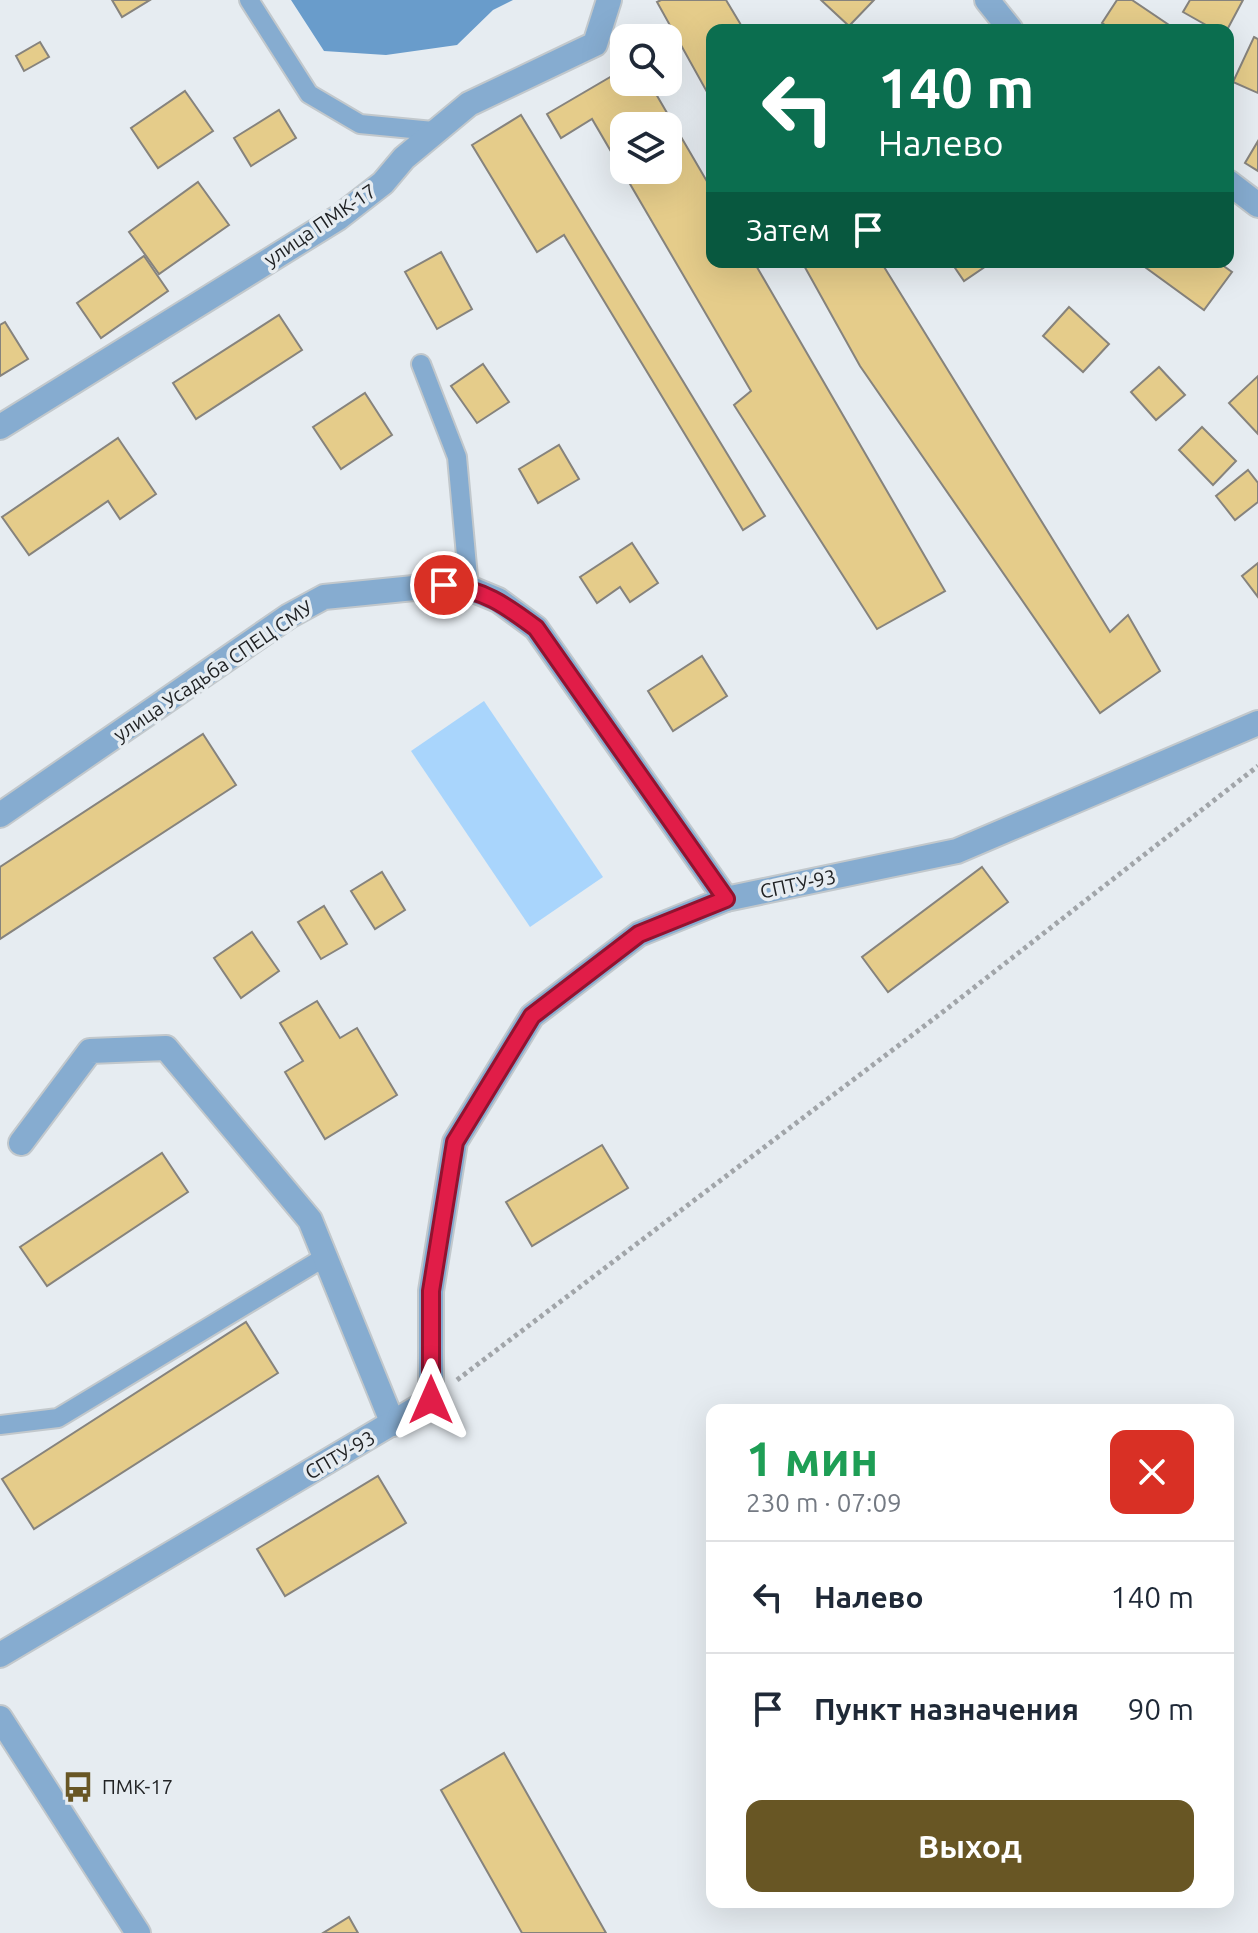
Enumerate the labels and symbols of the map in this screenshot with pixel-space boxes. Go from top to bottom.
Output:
street label: улица ПМК-17 [259,179,380,271]
pin [410,551,478,619]
street label: улица Усадьба СПЕЦ СМУ [109,595,317,746]
street label: СПТУ-93 [758,864,838,903]
position arrow [389,1358,473,1442]
street label: СПТУ-93 [301,1425,379,1484]
bus stop icon: ПМК-17 [61,1770,95,1804]
place label: ПМК-17 [102,1775,173,1798]

